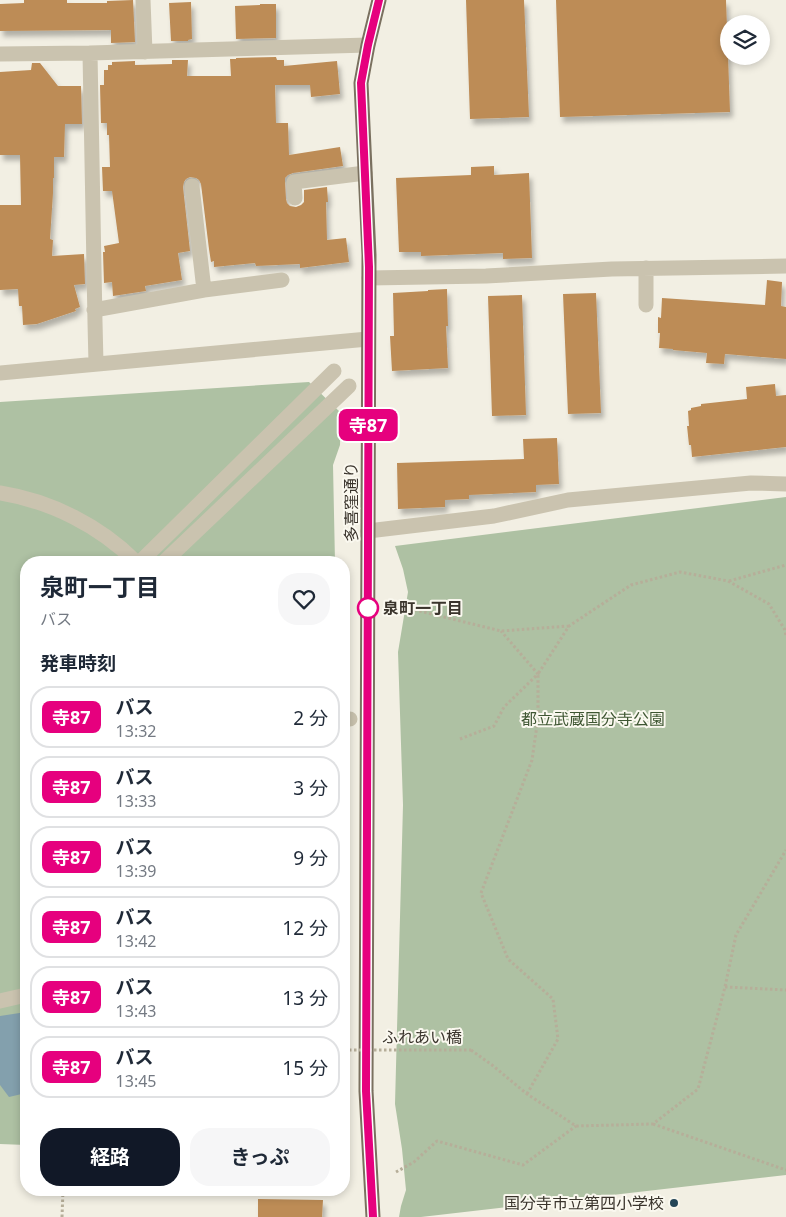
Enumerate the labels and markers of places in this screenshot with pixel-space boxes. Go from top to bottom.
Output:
marker: 泉町一丁目 [357,597,379,619]
place label: 泉町一丁目 [383,597,463,619]
place label: 国分寺市立第四小学校 [504,1192,664,1214]
marker: 国分寺市立第四小学校 [668,1197,680,1209]

